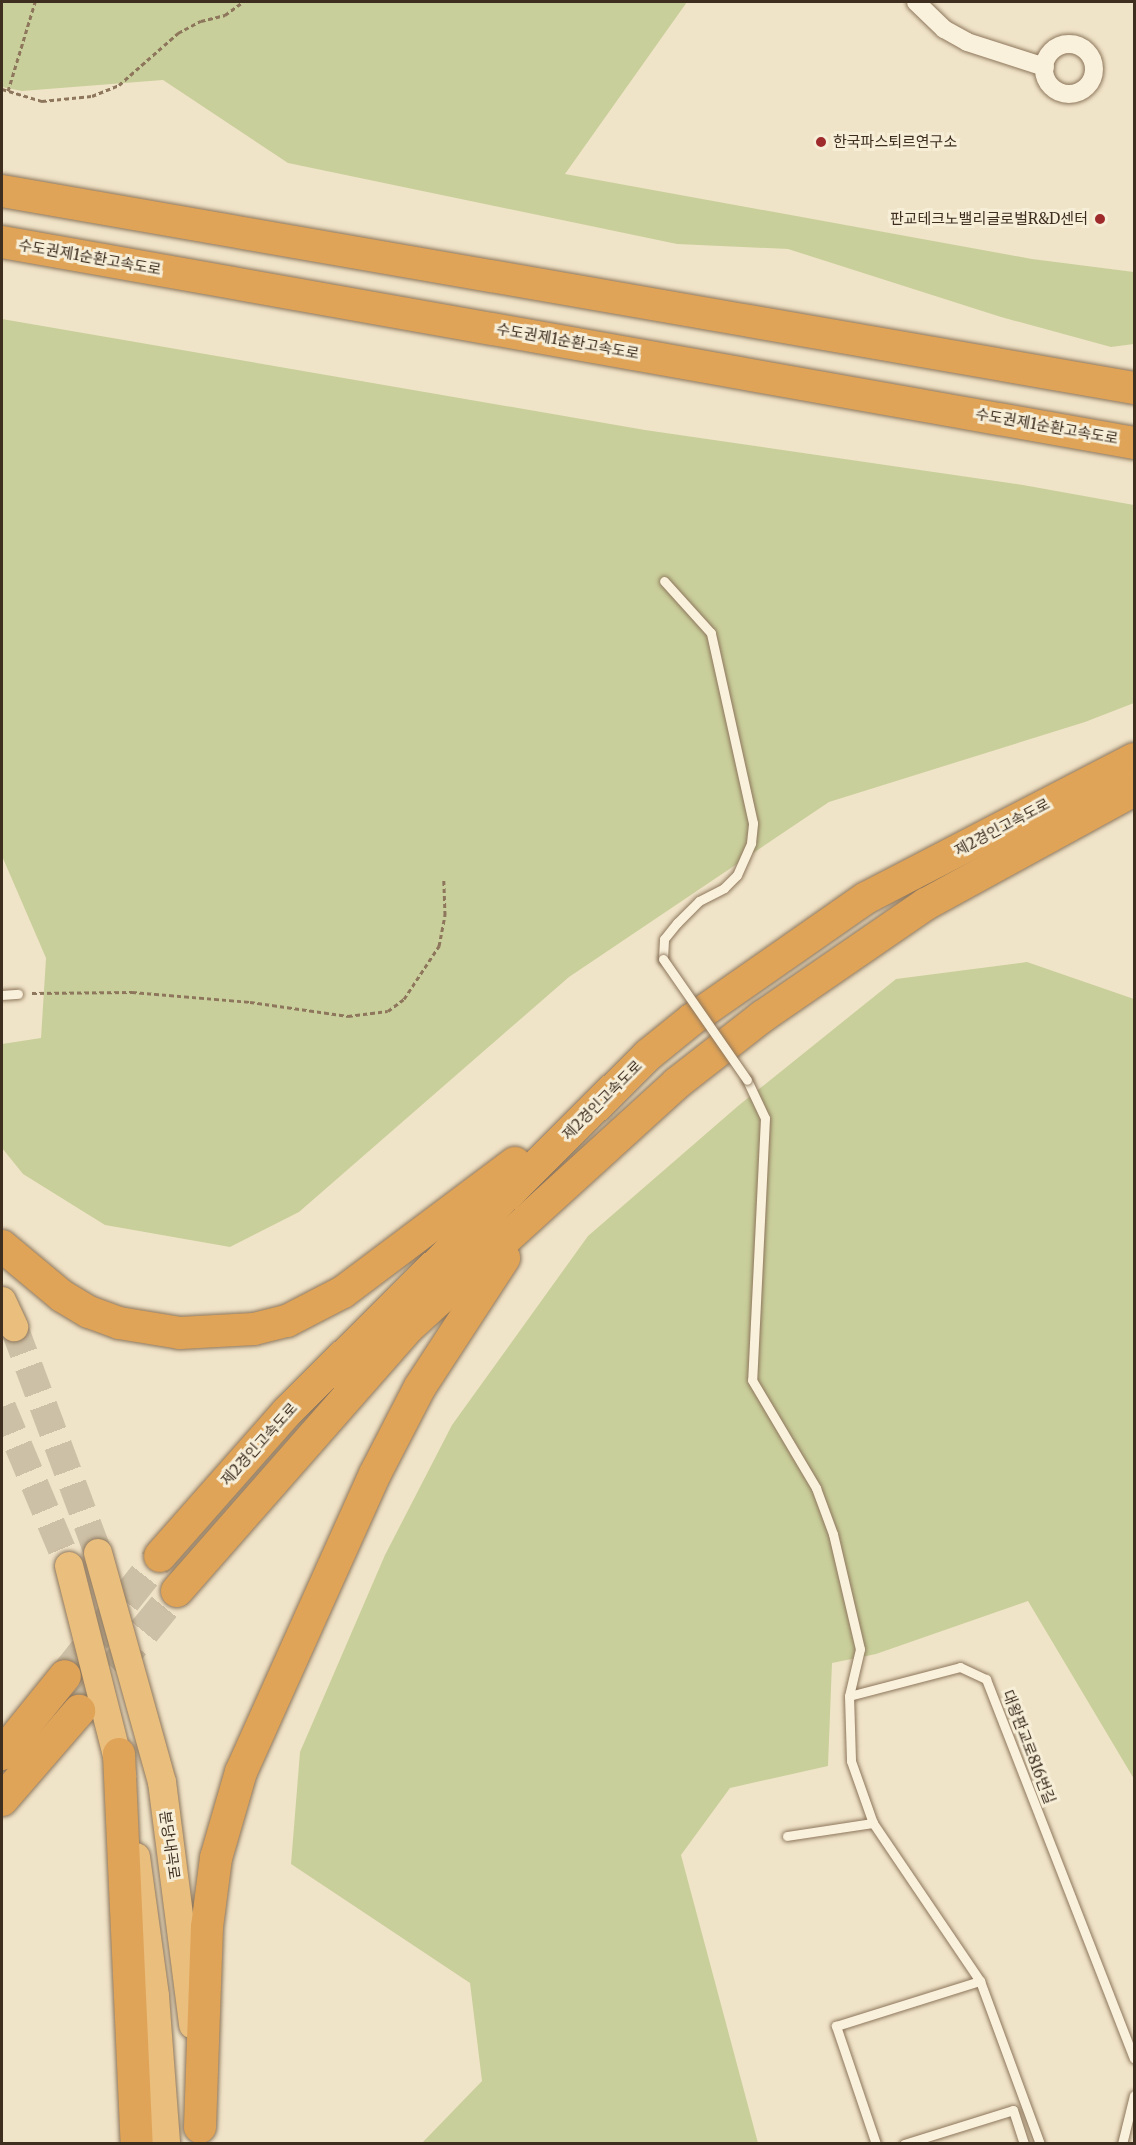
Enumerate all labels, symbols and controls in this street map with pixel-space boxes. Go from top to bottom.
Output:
place label: 한국파스퇴르연구소 [833,133,957,151]
marker: 한국파스퇴르연구소 [814,135,828,149]
place label: 판교테크노밸리글로벌R&D센터 [890,210,1088,228]
marker: 판교테크노밸리글로벌R&D센터 [1093,212,1107,226]
street label: 수도권제1순환고속도로 [17,236,163,278]
street label: 수도권제1순환고속도로 [495,320,641,362]
street label: 수도권제1순환고속도로 [974,405,1120,447]
street label: 제2경인고속도로 [951,794,1053,860]
street label: 제2경인고속도로 [558,1056,646,1144]
street label: 제2경인고속도로 [217,1399,301,1489]
street label: 대왕판교로816번길 [999,1688,1059,1806]
street label: 분당내곡로 [156,1810,184,1880]

